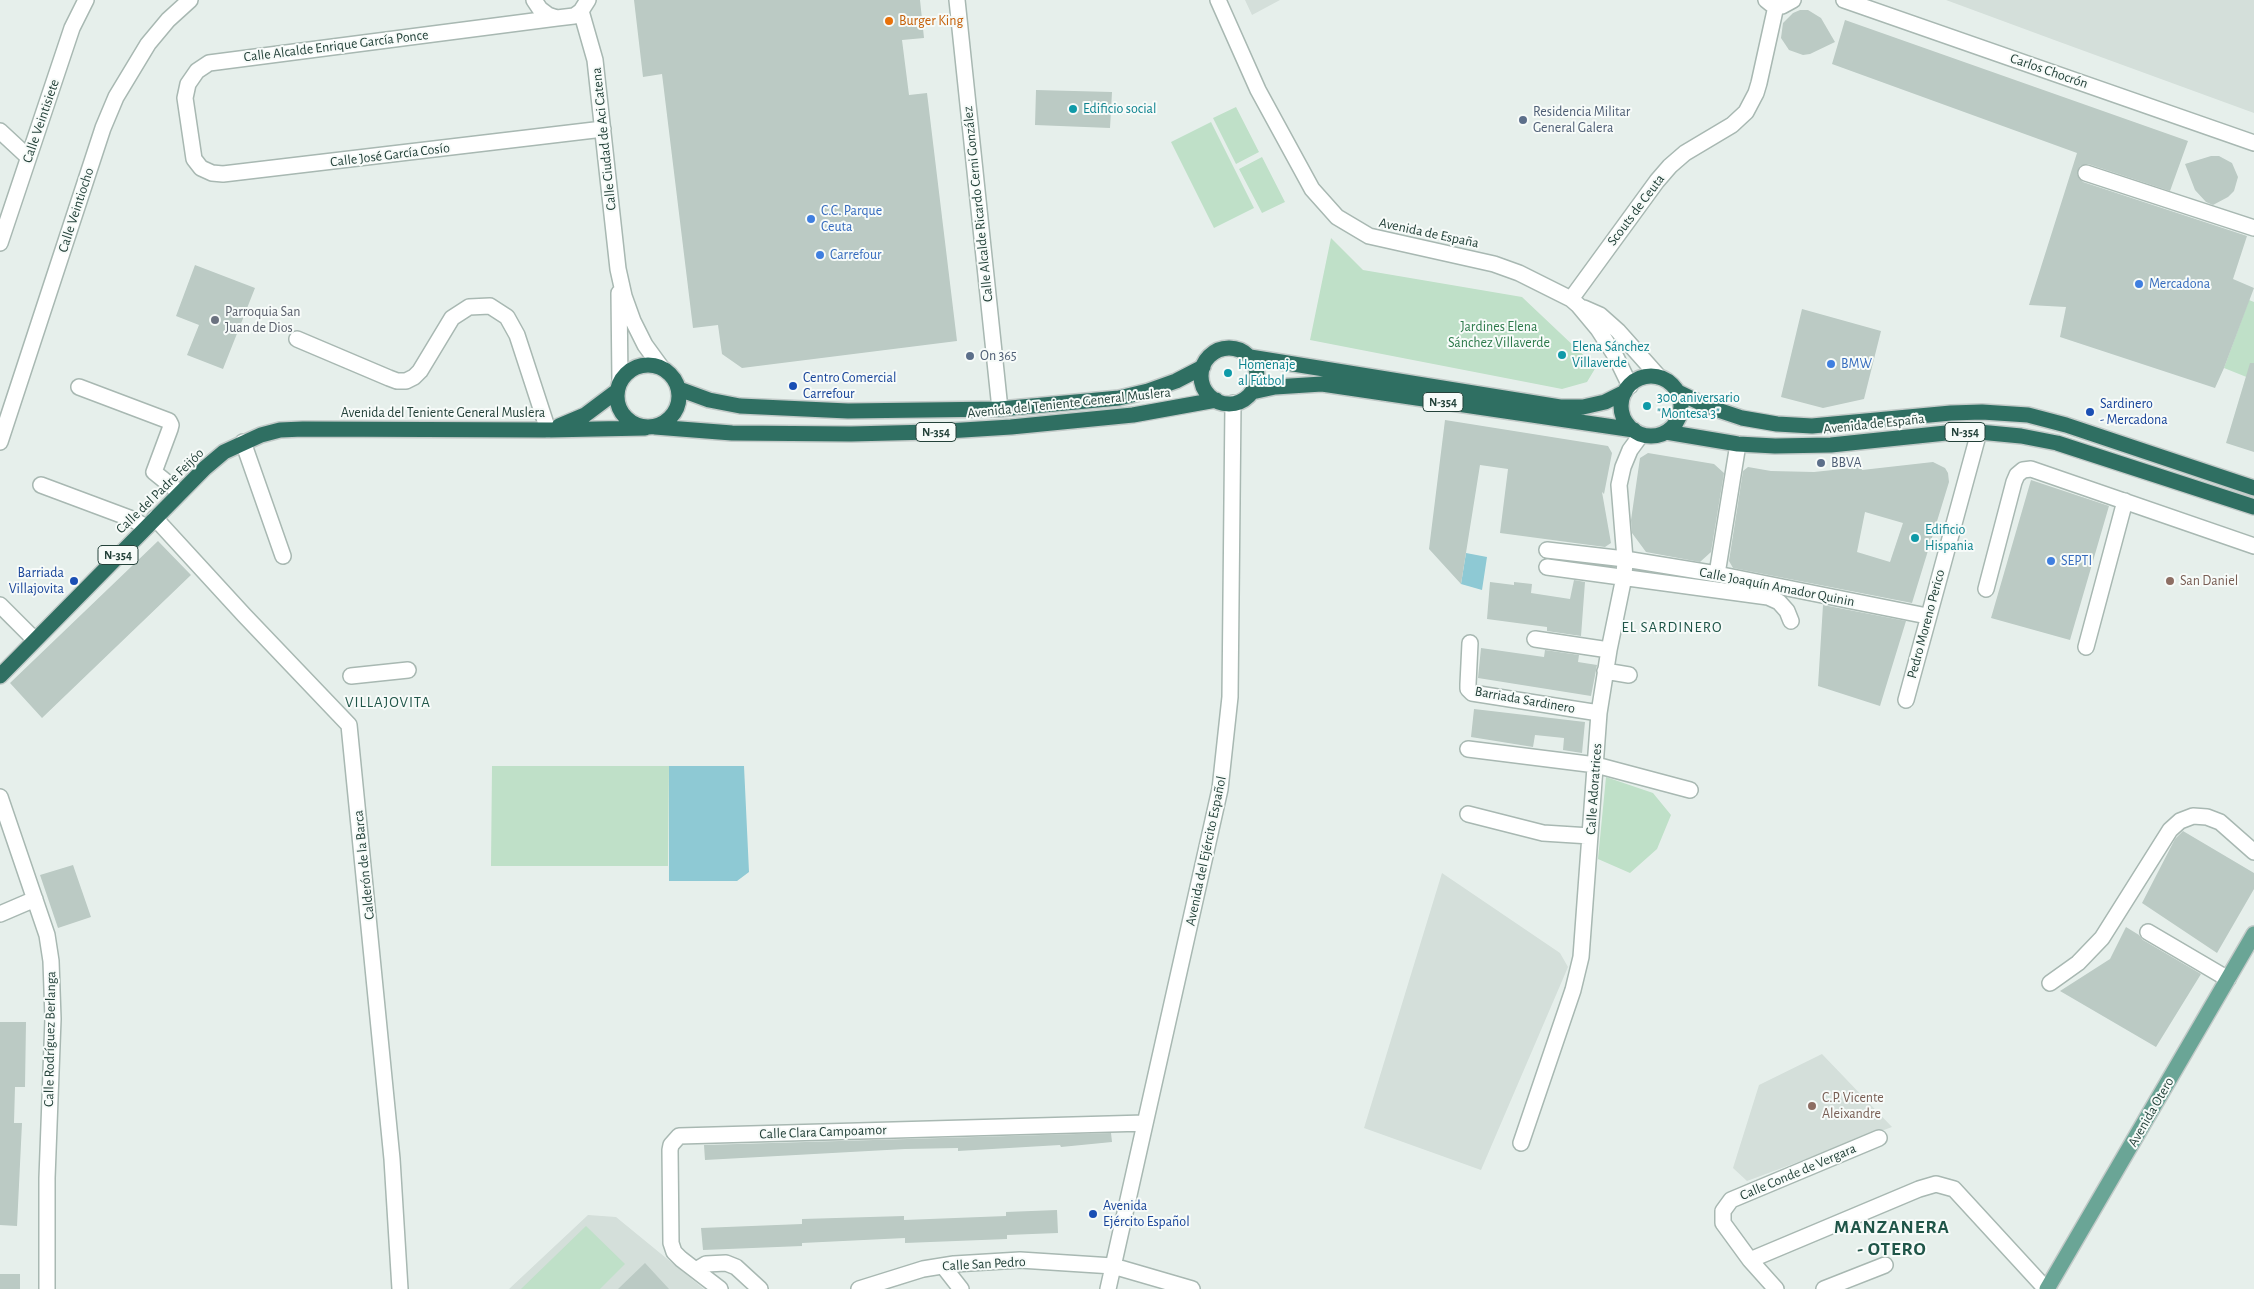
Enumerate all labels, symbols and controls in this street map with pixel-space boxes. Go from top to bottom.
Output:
place label: Burger King [899,13,963,29]
marker: Burger King [883,15,895,27]
street label: Calle Alcalde Enrique García Ponce [243,26,429,66]
street label: Carlos Chocrón [2008,50,2090,92]
street label: Calle Ciudad de Aci Catena [588,67,620,211]
street label: Calle Veintisiete [19,77,63,165]
place label: Edificio social [1083,101,1157,117]
marker: Edificio social [1067,103,1079,115]
place label: Residencia Militar General Galera [1533,104,1630,136]
street label: Calle Alcalde Ricardo Cerni González [959,105,997,303]
marker: Residencia Militar General Galera [1517,114,1529,126]
street label: Calle José García Cosío [329,139,451,171]
street label: Calle Veintiocho [54,166,98,254]
street label: Scouts de Ceuta [1604,171,1668,249]
place label: C.C. Parque Ceuta [821,203,882,236]
marker: C.C. Parque Ceuta [805,213,817,225]
street label: Avenida de España [1377,214,1481,252]
place label: Carrefour [830,247,881,263]
marker: Carrefour [814,249,826,261]
place label: Mercadona [2149,276,2210,292]
marker: Mercadona [2133,278,2145,290]
place label: Parroquia San Juan de Dios [225,304,300,336]
marker: Parroquia San Juan de Dios [209,314,221,326]
park label: Jardines Elena Sánchez Villaverde [1448,319,1550,352]
place label: Elena Sánchez Villaverde [1572,339,1649,372]
place label: On 365 [980,348,1017,364]
marker: Elena Sánchez Villaverde [1556,349,1568,361]
marker: On 365 [964,350,976,362]
place label: BMW [1841,356,1872,372]
place label: Homenaje al Fútbol [1238,357,1296,390]
marker: BMW [1825,358,1837,370]
marker: Homenaje al Fútbol [1222,367,1234,379]
place label: Centro Comercial Carrefour [803,370,896,402]
marker: Centro Comercial Carrefour [787,380,799,392]
street label: Avenida del Teniente General Muslera [966,384,1172,422]
place label: 300 aniversario "Montesa 3" [1657,390,1740,422]
road number: N-354 [1423,392,1463,412]
place label: Sardinero - Mercadona [2100,396,2168,428]
marker: 300 aniversario "Montesa 3" [1641,400,1653,412]
street label: Avenida del Teniente General Muslera [341,405,545,421]
marker: Sardinero - Mercadona [2084,406,2096,418]
street label: Avenida de España [1823,410,1925,438]
road number: N-354 [916,422,956,442]
road number: N-354 [1945,422,1985,442]
street label: Calle del Padre Feijóo [113,445,207,537]
place label: BBVA [1831,455,1862,471]
marker: BBVA [1815,457,1827,469]
place label: Edificio Hispania [1925,522,1974,554]
marker: Edificio Hispania [1909,532,1921,544]
road number: N-354 [98,546,138,564]
place label: SEPTI [2061,553,2092,569]
marker: SEPTI [2045,555,2057,567]
street label: Calle Joaquín Amador Quinin [1698,564,1856,610]
place label: Barriada Villajovita [9,565,64,598]
street label: Pedro Moreno Perico [1903,568,1949,680]
place label: San Daniel [2180,573,2238,589]
marker: Barriada Villajovita [68,575,80,587]
marker: San Daniel [2164,575,2176,587]
district label: EL SARDINERO [1620,618,1724,636]
street label: Barriada Sardinero [1474,683,1576,717]
district label: VILLAJOVITA [344,693,432,711]
street label: Calle Adoratrices [1582,743,1606,835]
street label: Avenida del Ejército Español [1182,775,1230,927]
street label: Calderón de la Barca [350,809,378,921]
street label: Calle Rodríguez Berlanga [40,971,60,1107]
street label: Avenida Otero [2124,1074,2178,1150]
place label: C.P. Vicente Aleixandre [1822,1090,1884,1122]
marker: C.P. Vicente Aleixandre [1806,1100,1818,1112]
street label: Calle Clara Campoamor [759,1121,887,1143]
street label: Calle Conde de Vergara [1737,1140,1859,1204]
place label: Avenida Ejército Español [1103,1198,1190,1230]
marker: Avenida Ejército Español [1087,1208,1099,1220]
district label: MANZANERA - OTERO [1833,1216,1951,1260]
street label: Calle San Pedro [942,1253,1026,1275]

